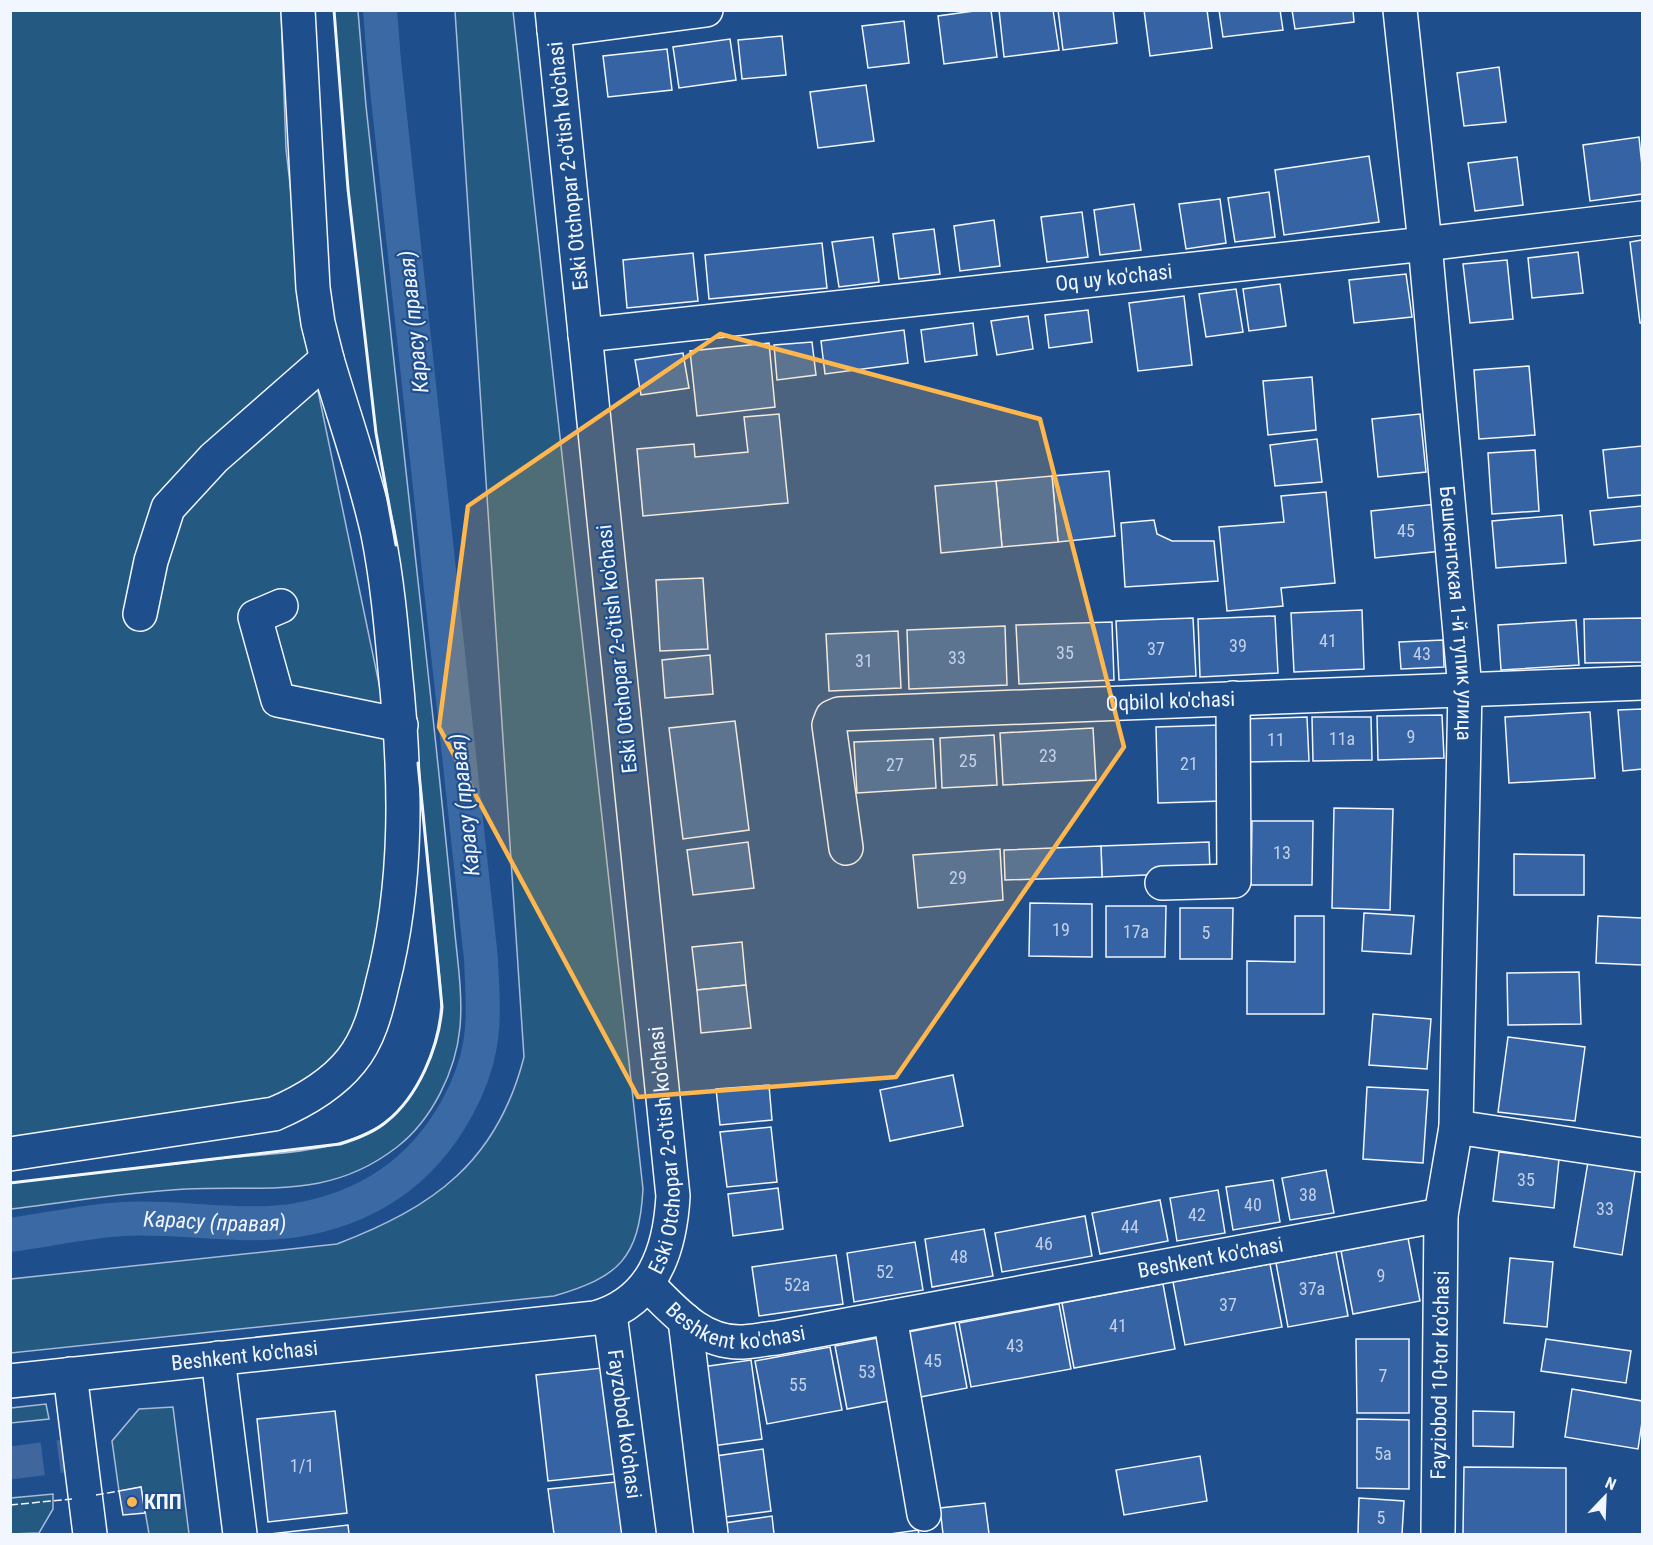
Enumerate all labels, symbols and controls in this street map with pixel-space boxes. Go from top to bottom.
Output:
street label: Eski Otchopar 2-o'tish ko'chasi [543,40,593,292]
water label: Карасу (правая) [394,249,434,394]
street label: Oq uy ko'chasi [1054,259,1174,296]
street label: Бешкентская 1-й тупик улица [1435,485,1477,741]
house number: 45 [1397,520,1415,541]
street label: Eski Otchopar 2-o'tish ko'chasi [592,523,642,775]
house number: 41 [1319,630,1337,651]
house number: 39 [1229,635,1247,656]
house number: 37 [1147,638,1165,659]
house number: 35 [1056,642,1074,663]
house number: 43 [1413,643,1431,664]
house number: 33 [948,647,966,668]
house number: 31 [855,650,873,671]
street label: Oqbilol ko'chasi [1105,687,1236,716]
house number: 9 [1407,726,1415,747]
house number: 11a [1329,728,1355,749]
house number: 11 [1267,729,1285,750]
water label: Карасу (правая) [445,732,485,877]
house number: 23 [1039,745,1057,766]
house number: 25 [959,750,977,771]
house number: 21 [1180,753,1198,774]
house number: 27 [886,754,904,775]
house number: 13 [1273,842,1291,863]
house number: 29 [949,867,967,888]
house number: 19 [1052,919,1070,940]
house number: 17a [1123,921,1149,942]
house number: 5 [1202,922,1211,943]
street label: Eski Otchopar 2-o'tish ko'chasi [643,1025,685,1278]
house number: 35 [1517,1169,1535,1190]
house number: 38 [1299,1184,1317,1205]
house number: 40 [1244,1194,1262,1215]
house number: 33 [1596,1198,1614,1219]
house number: 42 [1188,1204,1206,1225]
water label: Карасу (правая) [143,1206,288,1236]
house number: 44 [1121,1216,1139,1237]
street label: Beshkent ko'chasi [1136,1232,1285,1283]
house number: 46 [1035,1233,1053,1254]
house number: 48 [950,1246,968,1267]
house number: 52 [876,1261,894,1282]
house number: 9 [1377,1265,1385,1286]
street label: Fayziobod 10-tor ko'chasi [1426,1270,1454,1480]
house number: 52a [784,1274,810,1295]
house number: 37a [1299,1278,1325,1299]
house number: 37 [1219,1294,1237,1315]
street label: Beshkent ko'chasi [661,1297,807,1354]
house number: 41 [1109,1315,1127,1336]
house number: 43 [1006,1335,1024,1356]
street label: Beshkent ko'chasi [170,1336,319,1376]
street label: Fayzobod ko'chasi [603,1348,646,1500]
house number: 45 [924,1350,942,1371]
house number: 53 [858,1361,876,1382]
house number: 7 [1379,1365,1388,1386]
house number: 55 [789,1374,807,1395]
house number: 5a [1374,1443,1392,1464]
house number: 1/1 [290,1455,314,1476]
north arrow [1575,1467,1635,1527]
text: N [1602,1473,1619,1494]
place label: КПП [144,1490,182,1514]
marker: КПП [125,1495,139,1509]
house number: 5 [1377,1507,1386,1528]

